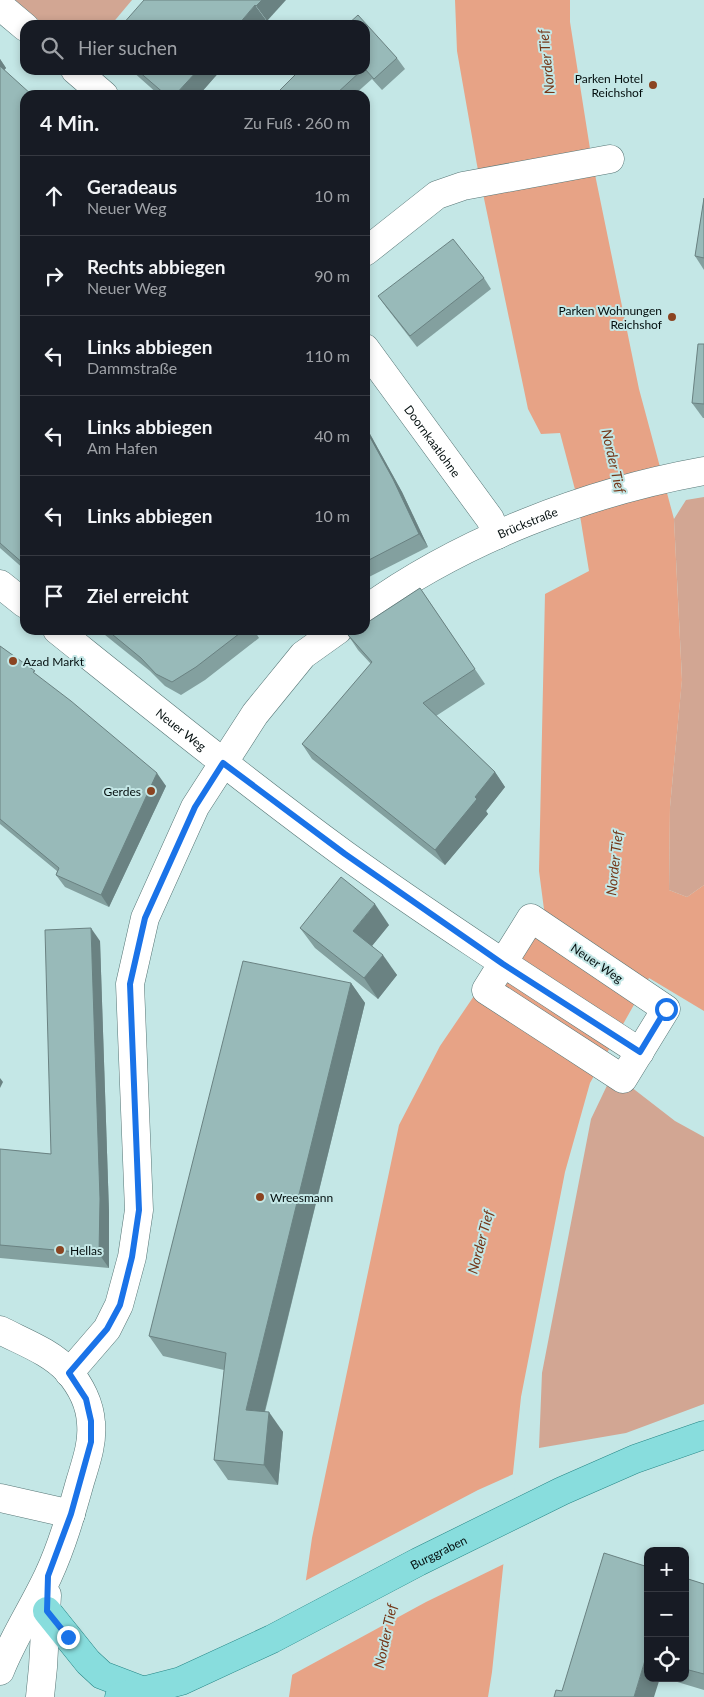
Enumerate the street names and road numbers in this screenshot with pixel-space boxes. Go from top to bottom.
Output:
street label: Doornkaatlohne [402,402,464,480]
street label: Brückstraße [495,504,560,541]
street label: Neuer Weg [153,705,209,754]
street label: Neuer Weg [568,940,626,986]
street label: Burggraben [408,1532,469,1572]

